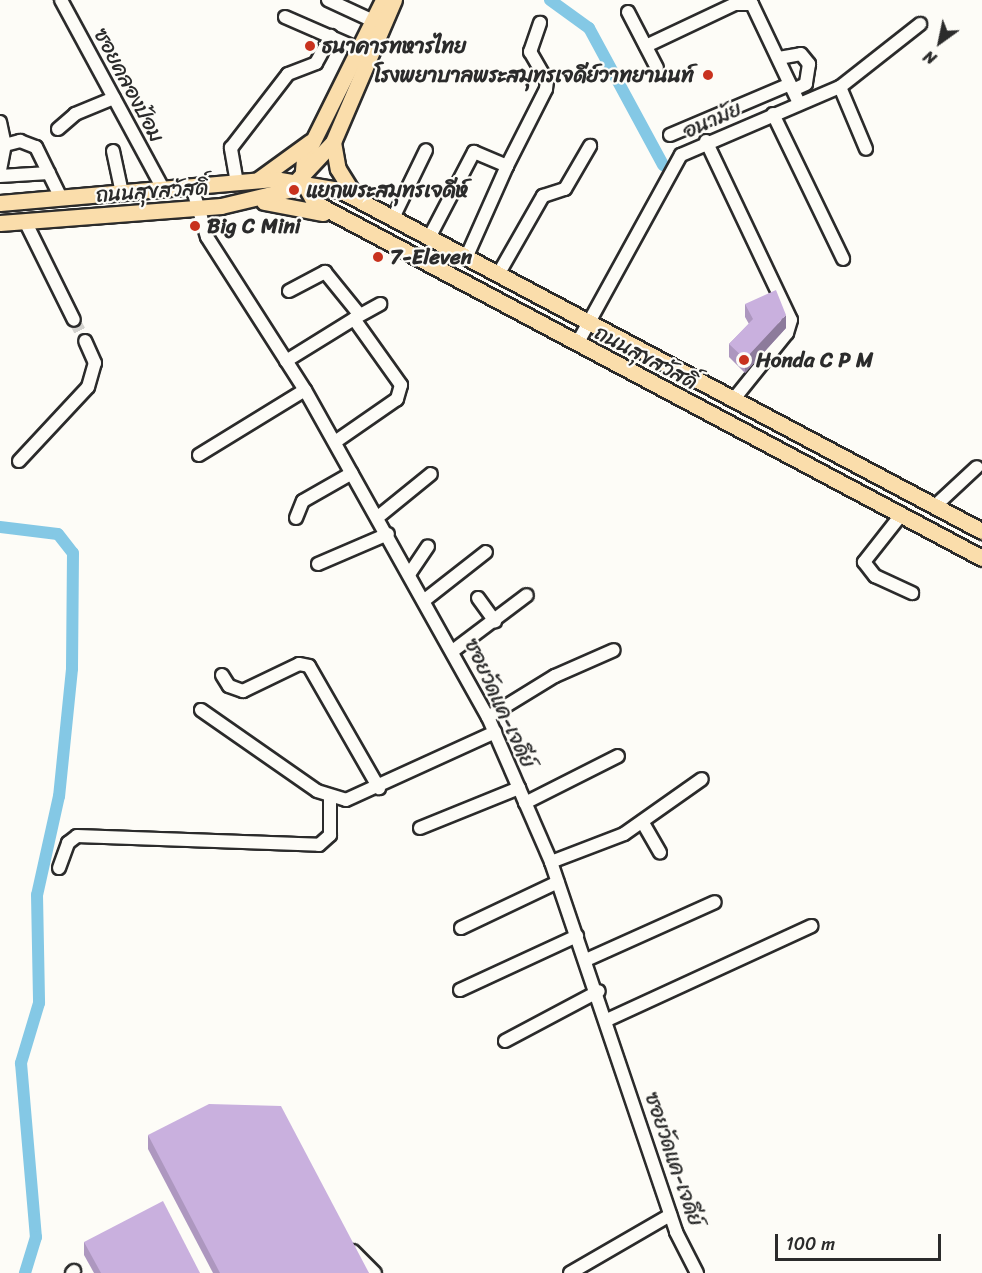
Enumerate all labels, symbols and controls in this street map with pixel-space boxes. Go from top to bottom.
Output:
north arrow [910,12,970,72]
street label: ซอยคลองป้อม [88,24,170,146]
place label: ธนาคารทหารไทย [322,33,466,59]
marker: ธนาคารทหารไทย [303,39,317,53]
text: N [917,42,942,73]
place label: โรงพยาบาลพระสมุทรเจดีย์วาทยานนท์ [374,62,694,88]
marker: โรงพยาบาลพระสมุทรเจดีย์วาทยานนท์ [699,66,717,84]
street label: อนามัย [679,96,745,144]
street label: ถนนสุขสวัสดิ์ [95,174,209,208]
place label: แยกพระสมุทรเจดีห์ [306,177,468,203]
marker: แยกพระสมุทรเจดีห์ [287,183,301,197]
place label: Big C Mini [207,213,301,239]
marker: Big C Mini [188,219,202,233]
place label: 7-Eleven [390,244,472,270]
marker: 7-Eleven [371,250,385,264]
street label: ถนนสุขสวัสดิ์ [590,319,702,395]
place label: Honda C P M [756,347,874,373]
marker: Honda C P M [737,353,751,367]
street label: ซอยวัดแค-เจดีย์ [459,634,541,772]
street label: ซอยวัดแค-เจดีย์ [639,1089,709,1229]
scale bar [778,1222,944,1260]
text: 100 m [786,1228,835,1260]

